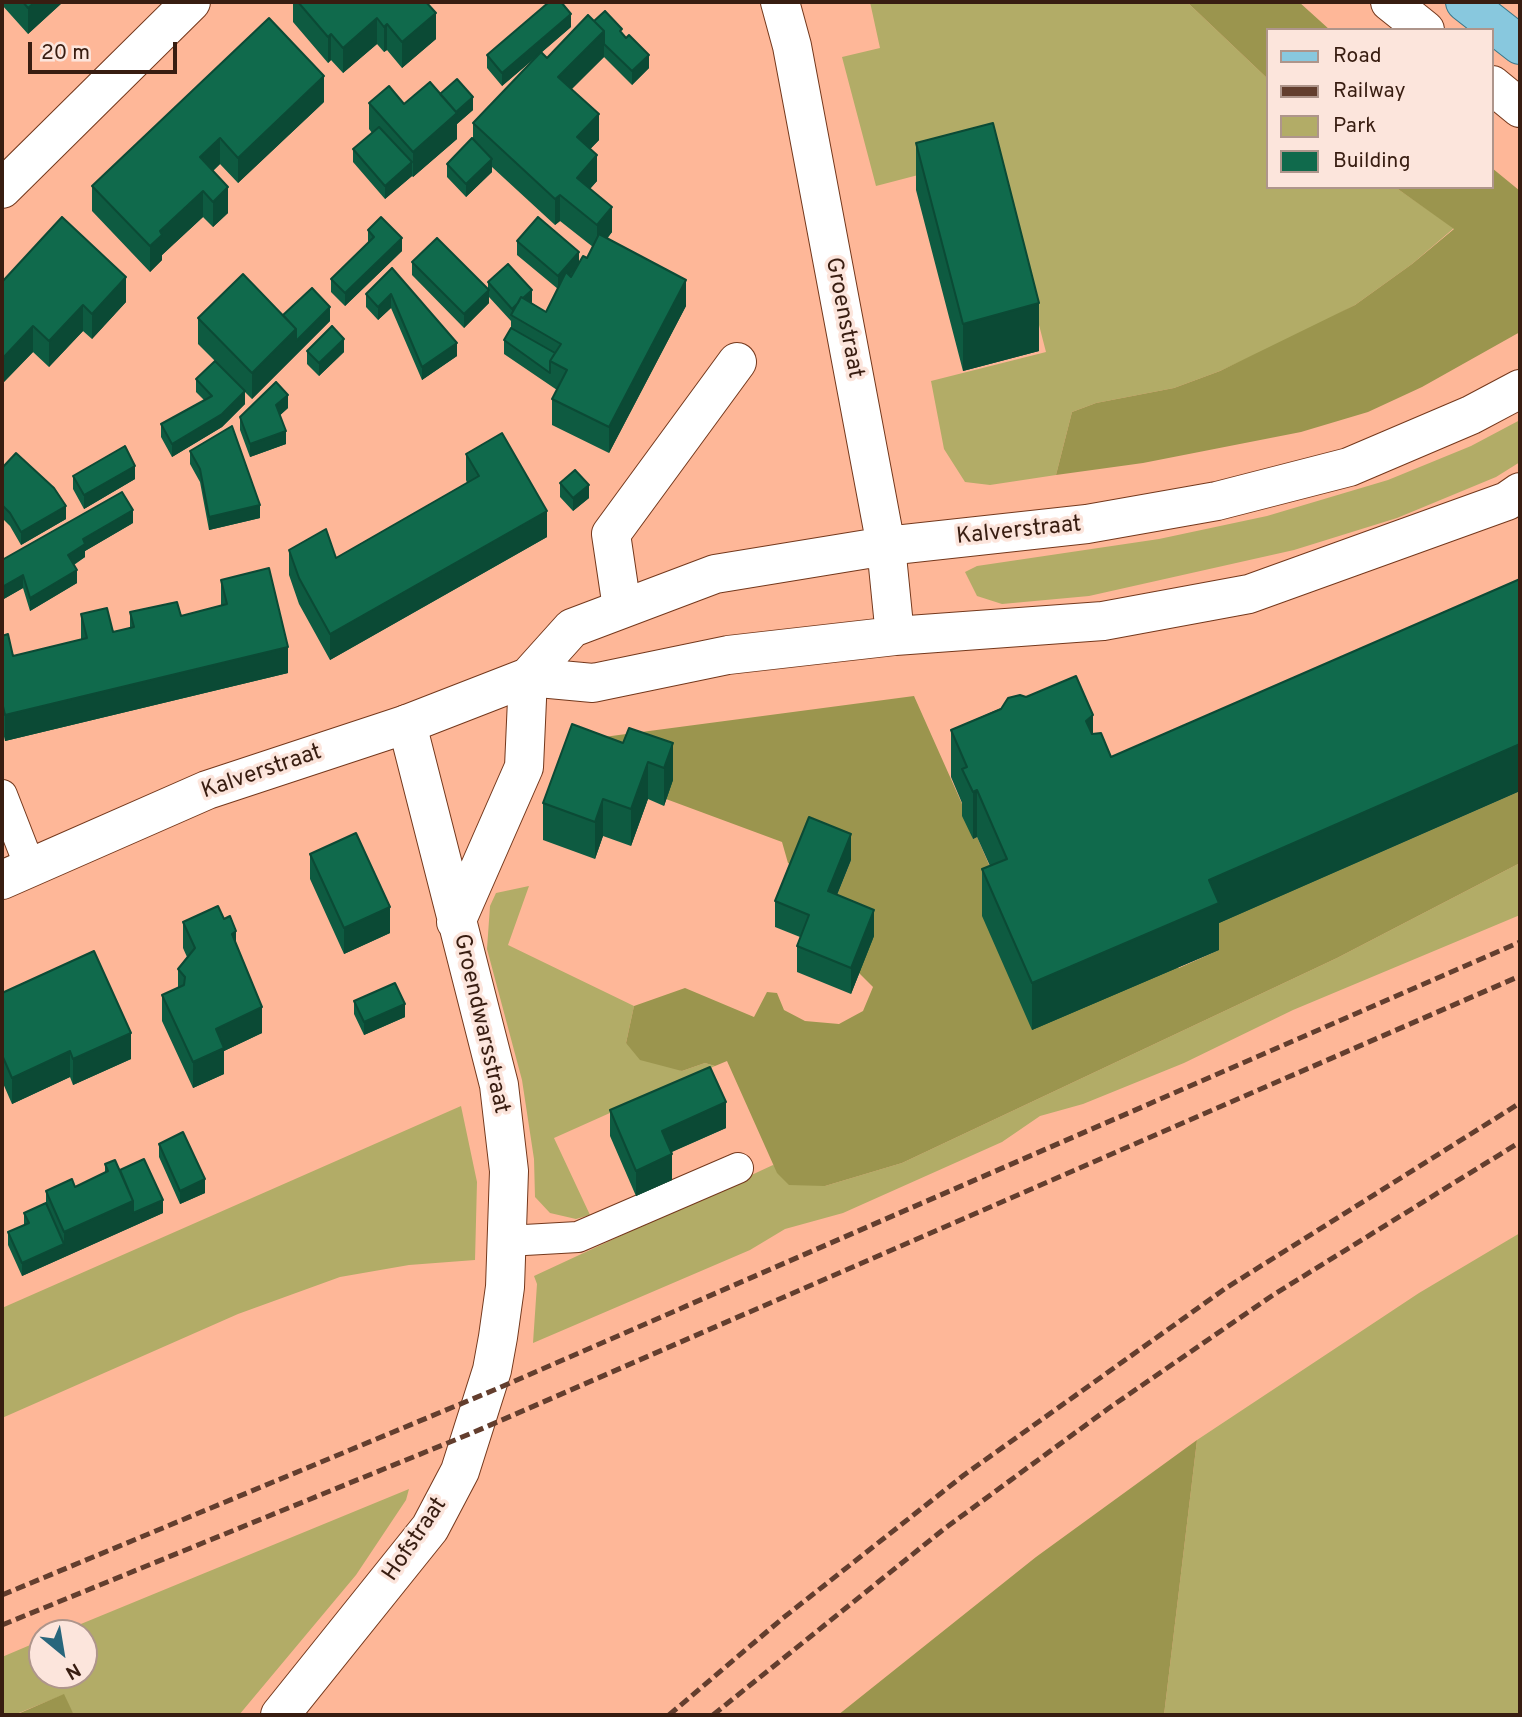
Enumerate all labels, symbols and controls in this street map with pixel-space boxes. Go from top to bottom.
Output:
scale bar [32,28,180,72]
legend [1266,28,1494,189]
text: 20 m [41,40,90,67]
text: Road [1333,43,1382,70]
text: Railway [1333,78,1406,105]
text: Park [1333,113,1376,140]
text: Building [1333,148,1411,175]
street label: Groenstraat [818,255,868,381]
street label: Kalverstraat [955,512,1083,552]
street label: Kalverstraat [198,740,326,806]
street label: Groendwarsstraat [446,931,514,1117]
street label: Hofstraat [378,1493,454,1587]
north arrow [28,1619,98,1689]
text: N [61,1657,84,1684]

